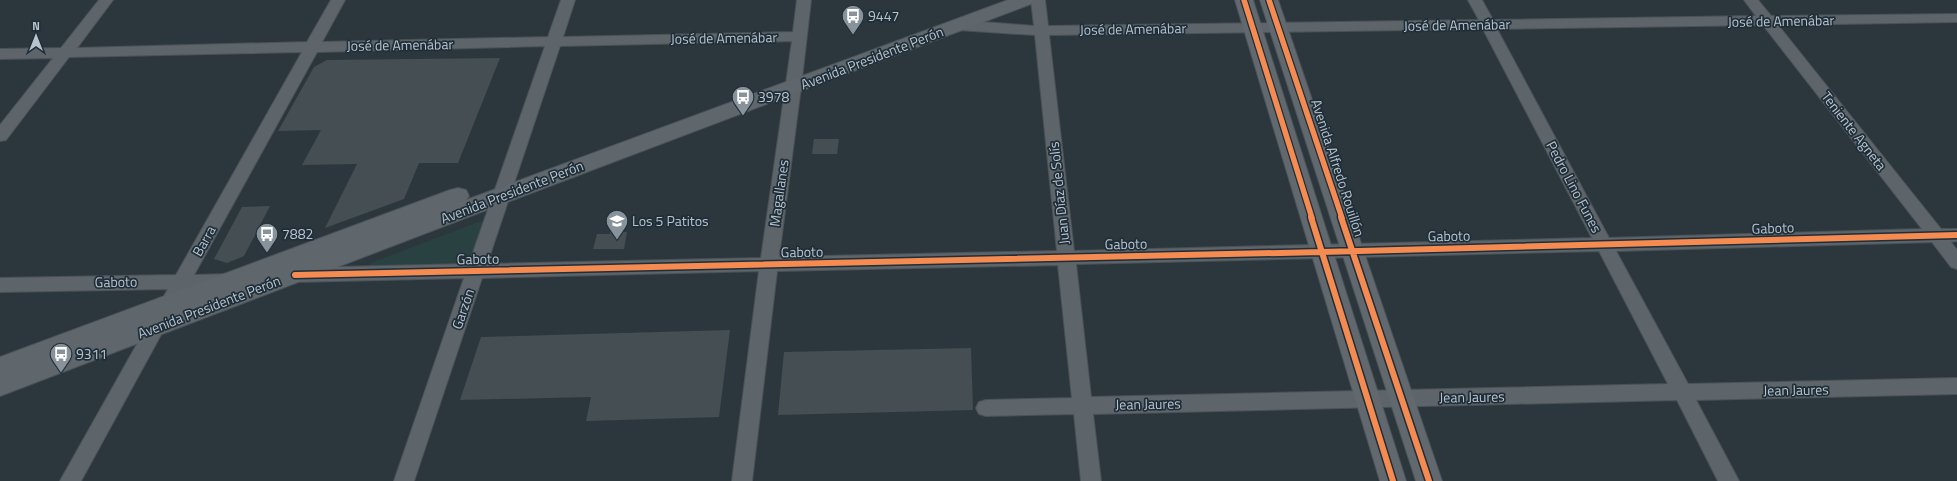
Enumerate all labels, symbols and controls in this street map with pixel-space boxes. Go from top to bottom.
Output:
bus stop icon: 9447 [840,3,866,36]
place label: 9447 [868,5,899,26]
street label: José de Amenábar [1728,9,1835,32]
street label: José de Amenábar [1404,13,1511,36]
north arrow [16,16,56,56]
street label: José de Amenábar [1080,17,1187,40]
text: N [32,18,40,34]
street label: Avenida Presidente Perón [797,21,946,94]
street label: José de Amenábar [671,26,778,49]
street label: José de Amenábar [347,33,454,56]
bus stop icon: 3978 [730,84,756,117]
place label: 3978 [758,86,790,107]
street label: Teniente Agneta [1817,87,1892,175]
street label: Avenida Alfredo Rouillón [1306,96,1371,239]
street label: Pedro Lino Funes [1541,137,1607,236]
street label: Juan Díaz de Solís [1043,141,1074,245]
street label: Avenida Presidente Perón [437,155,586,228]
street label: Magallanes [763,158,794,228]
school or university icon: Los 5 Patitos [604,208,630,241]
place label: Los 5 Patitos [632,210,709,231]
street label: Gaboto [1751,216,1795,239]
bus stop icon: 7882 [254,221,280,254]
street label: Barra [187,222,221,260]
place label: 7882 [282,223,313,244]
street label: Gaboto [1427,225,1470,246]
street label: Gaboto [1104,233,1147,254]
street label: Gaboto [780,241,823,262]
street label: Gaboto [456,248,499,269]
street label: Avenida Presidente Perón [134,270,283,343]
street label: Gaboto [94,271,137,292]
street label: Garzón [446,286,479,332]
bus stop icon: 9311 [48,341,74,374]
place label: 9311 [76,343,107,364]
street label: Jean Jaures [1763,378,1829,401]
street label: Jean Jaures [1439,385,1505,408]
street label: Jean Jaures [1115,392,1181,415]

